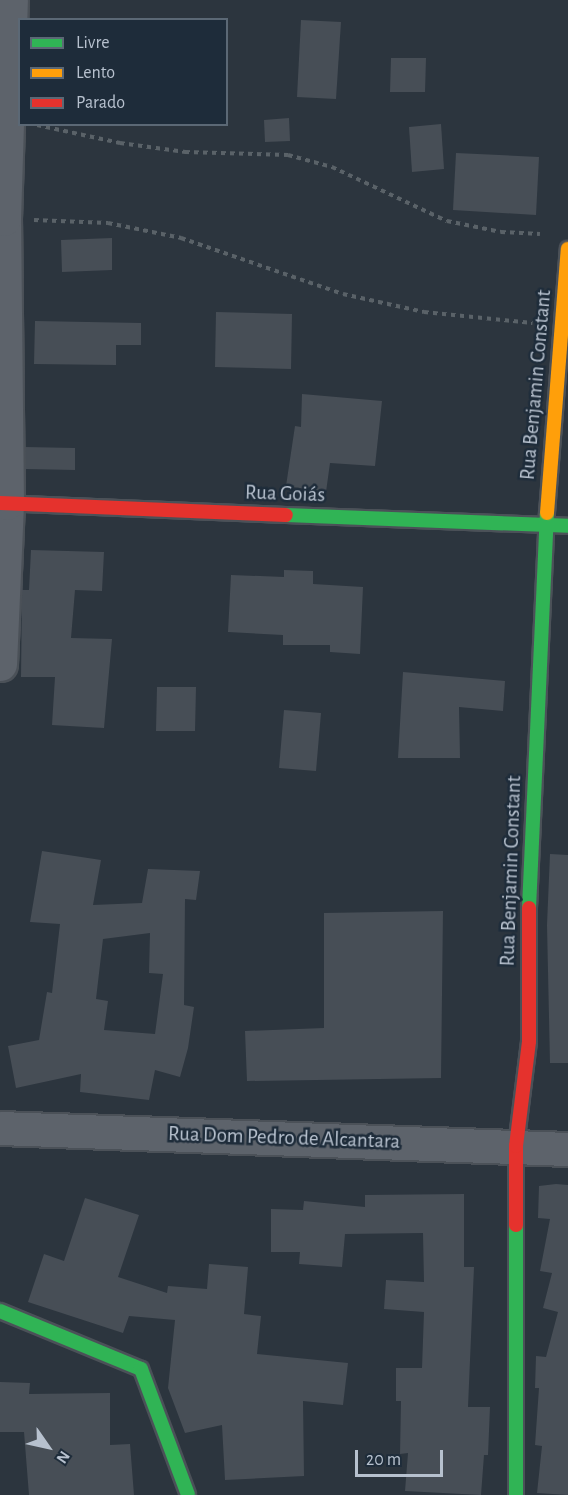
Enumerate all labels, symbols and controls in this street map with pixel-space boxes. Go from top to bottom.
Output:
legend [18,18,228,126]
text: Livre [76,34,110,52]
text: Lento [76,64,115,82]
text: Parado [76,94,125,112]
street label: Rua Benjamin Constant [515,289,557,481]
street label: Rua Goiás [245,480,325,508]
street label: Rua Benjamin Constant [495,775,527,967]
street label: Rua Dom Pedro de Alcantara [168,1121,400,1155]
north arrow [18,1417,78,1477]
scale bar [358,1438,446,1476]
text: N [53,1448,73,1466]
text: 20 m [366,1451,401,1469]

